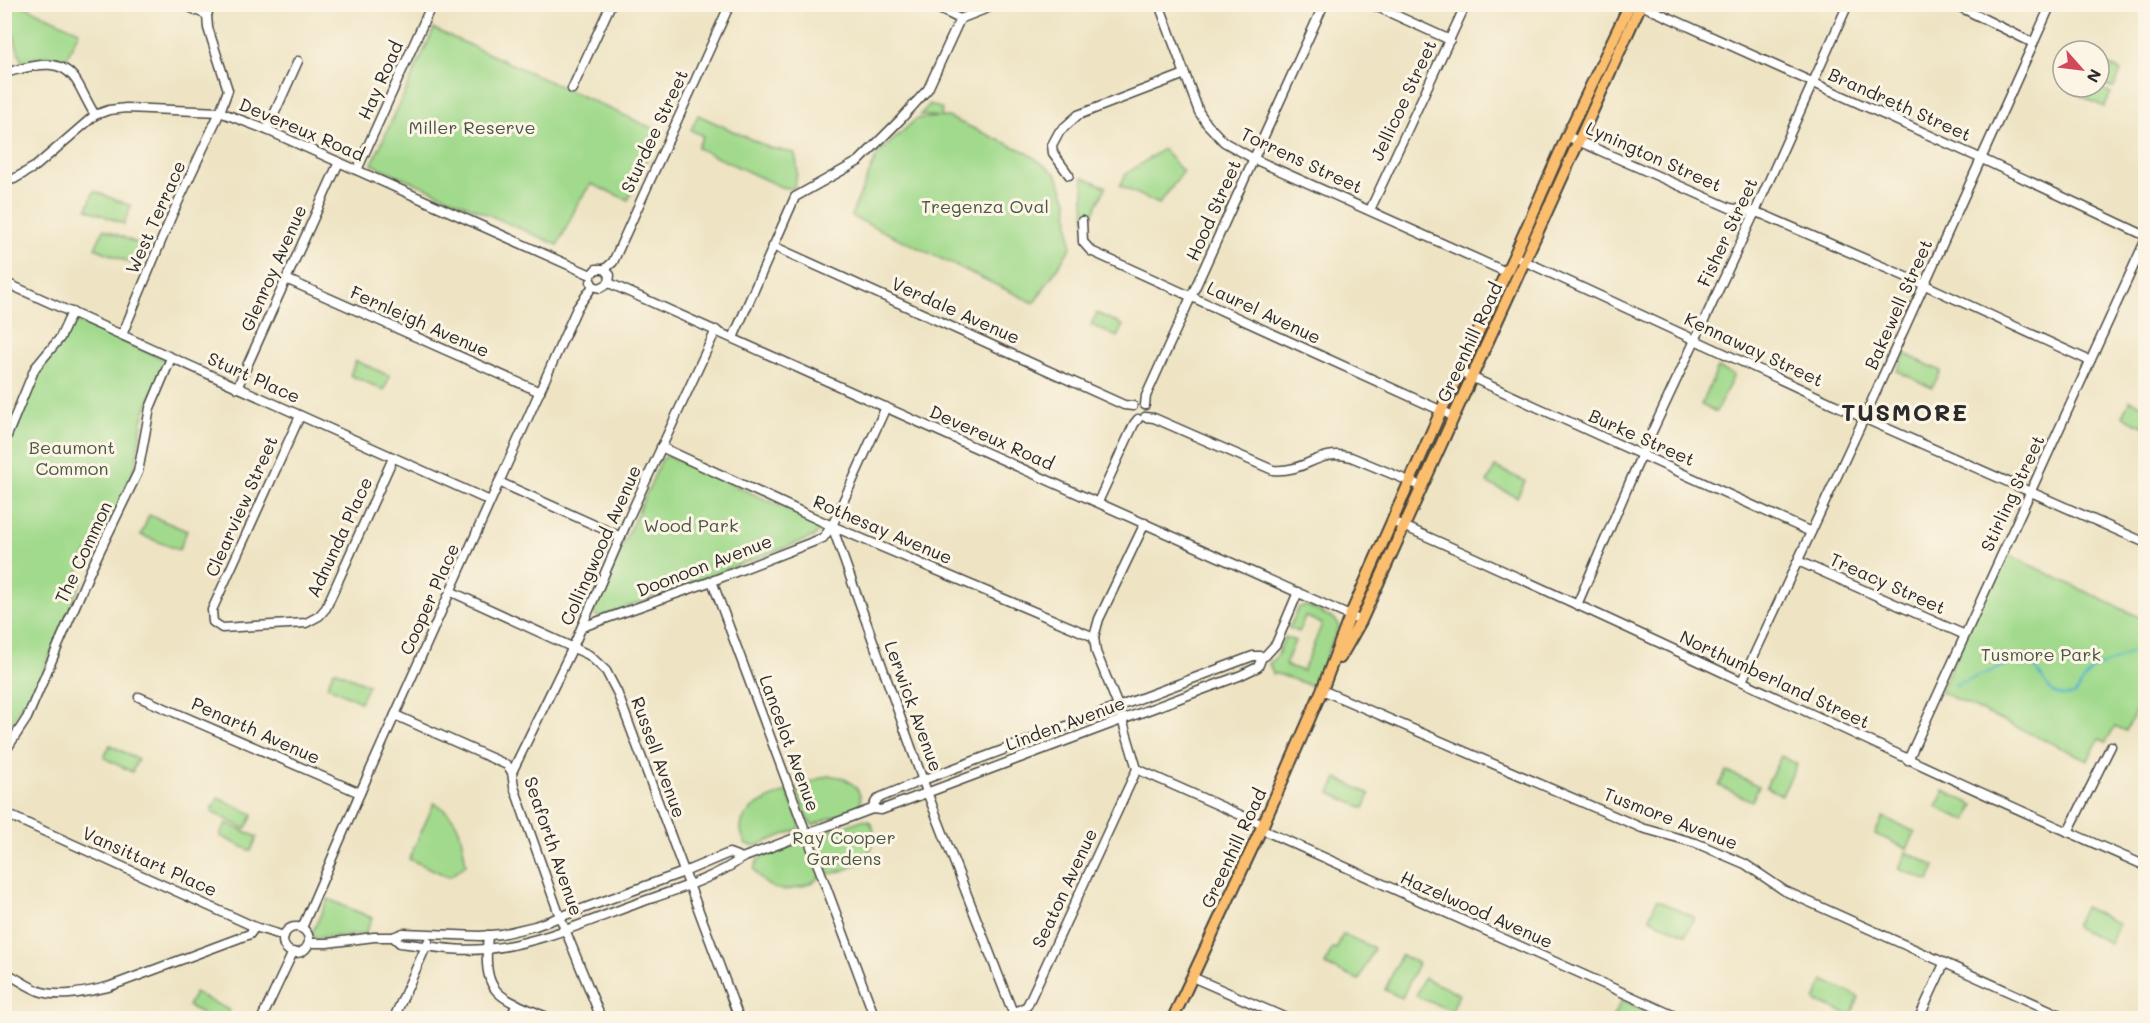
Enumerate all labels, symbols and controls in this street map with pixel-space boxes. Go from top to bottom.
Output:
street label: Jellicoe Street [1364,36,1442,164]
street label: Hay Road [352,37,408,123]
north arrow [2051,39,2111,99]
street label: Brandreth Street [1825,62,1975,146]
street label: Sturdee Street [615,65,693,197]
text: N [2083,66,2107,87]
street label: Devereux Road [236,92,368,166]
park label: Miller Reserve [408,115,536,139]
street label: Lynington Street [1582,115,1726,197]
street label: Torrens Street [1237,121,1367,199]
street label: Hood Street [1180,155,1246,265]
street label: West Terrace [119,157,191,277]
street label: Fisher Street [1691,174,1763,290]
park label: Tregenza Oval [921,194,1049,218]
street label: Glenroy Avenue [234,201,312,335]
street label: Bakewell Street [1859,235,1937,373]
street label: Verdale Avenue [888,271,1024,349]
street label: Laurel Avenue [1203,275,1325,349]
street label: Greenhill Road [1431,278,1507,406]
street label: Fernleigh Avenue [347,280,493,362]
street label: Kennaway Street [1681,306,1827,392]
street label: Sturt Place [204,346,304,408]
district label: TUSMORE [1841,396,1969,427]
street label: Devereux Road [926,399,1058,475]
street label: Burke Street [1585,403,1699,471]
street label: Stirling Street [1974,431,2050,555]
street label: Clearview Street [199,432,283,580]
park label: Beaumont Common [29,435,115,480]
street label: Collingwood Avenue [554,461,646,629]
street label: Adnunda Place [301,473,377,601]
street label: Rothesay Avenue [810,489,956,569]
street label: The Common [49,497,117,607]
park label: Wood Park [643,513,739,537]
street label: Doonoon Avenue [633,528,775,602]
street label: Cooper Place [394,539,464,659]
street label: Treacy Street [1826,547,1950,619]
street label: Northumberland Street [1676,624,1874,734]
street label: Lerwick Avenue [879,637,949,775]
park label: Tusmore Park [1981,642,2101,666]
street label: Lancelot Avenue [754,671,826,815]
street label: Linden Avenue [1002,690,1128,756]
street label: Penarth Avenue [188,691,324,769]
street label: Russell Avenue [626,693,692,821]
street label: Seaforth Avenue [519,773,589,919]
street label: Tusmore Avenue [1600,781,1742,855]
street label: Greenhill Road [1195,784,1271,912]
street label: Vansittart Place [79,820,221,902]
street label: Seaton Avenue [1026,824,1102,952]
park label: Ray Cooper Gardens [792,825,896,870]
street label: Hazelwood Avenue [1397,865,1557,953]

